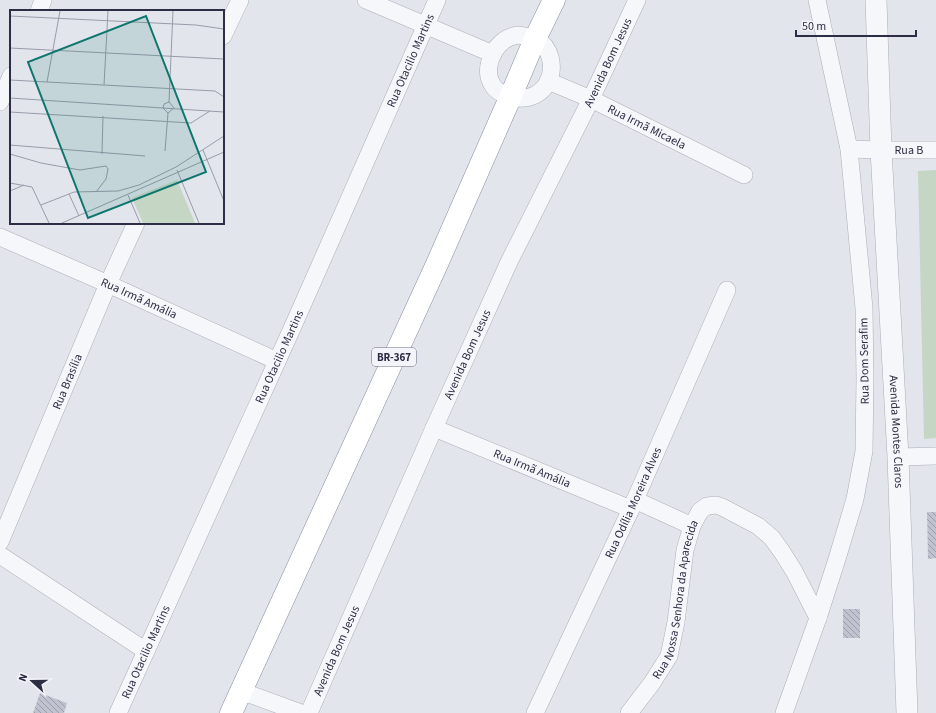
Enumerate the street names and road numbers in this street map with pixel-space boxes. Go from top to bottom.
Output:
street label: Rua Otacilio Martins [383,11,439,110]
street label: Avenida Bom Jesus [580,15,636,110]
street label: Rua Irmã Micaela [604,101,689,154]
street label: Rua B [895,142,923,159]
street label: Rua Irmã Amália [98,274,180,323]
street label: Avenida Bom Jesus [440,307,495,402]
street label: Rua Otacilio Martins [251,308,308,406]
street label: Rua Dom Serafim [855,317,874,405]
road number: BR-367 [372,348,416,366]
street label: Rua Brasília [48,351,87,412]
street label: Avenida Montes Claros [884,374,907,488]
street label: Rua Irmã Amália [491,445,573,492]
street label: Rua Odília Moreira Alves [601,445,666,561]
street label: Rua Nossa Senhora da Aparecida [648,517,703,683]
street label: Rua Otacilio Martins [118,603,175,702]
street label: Avenida Bom Jesus [310,603,364,699]

